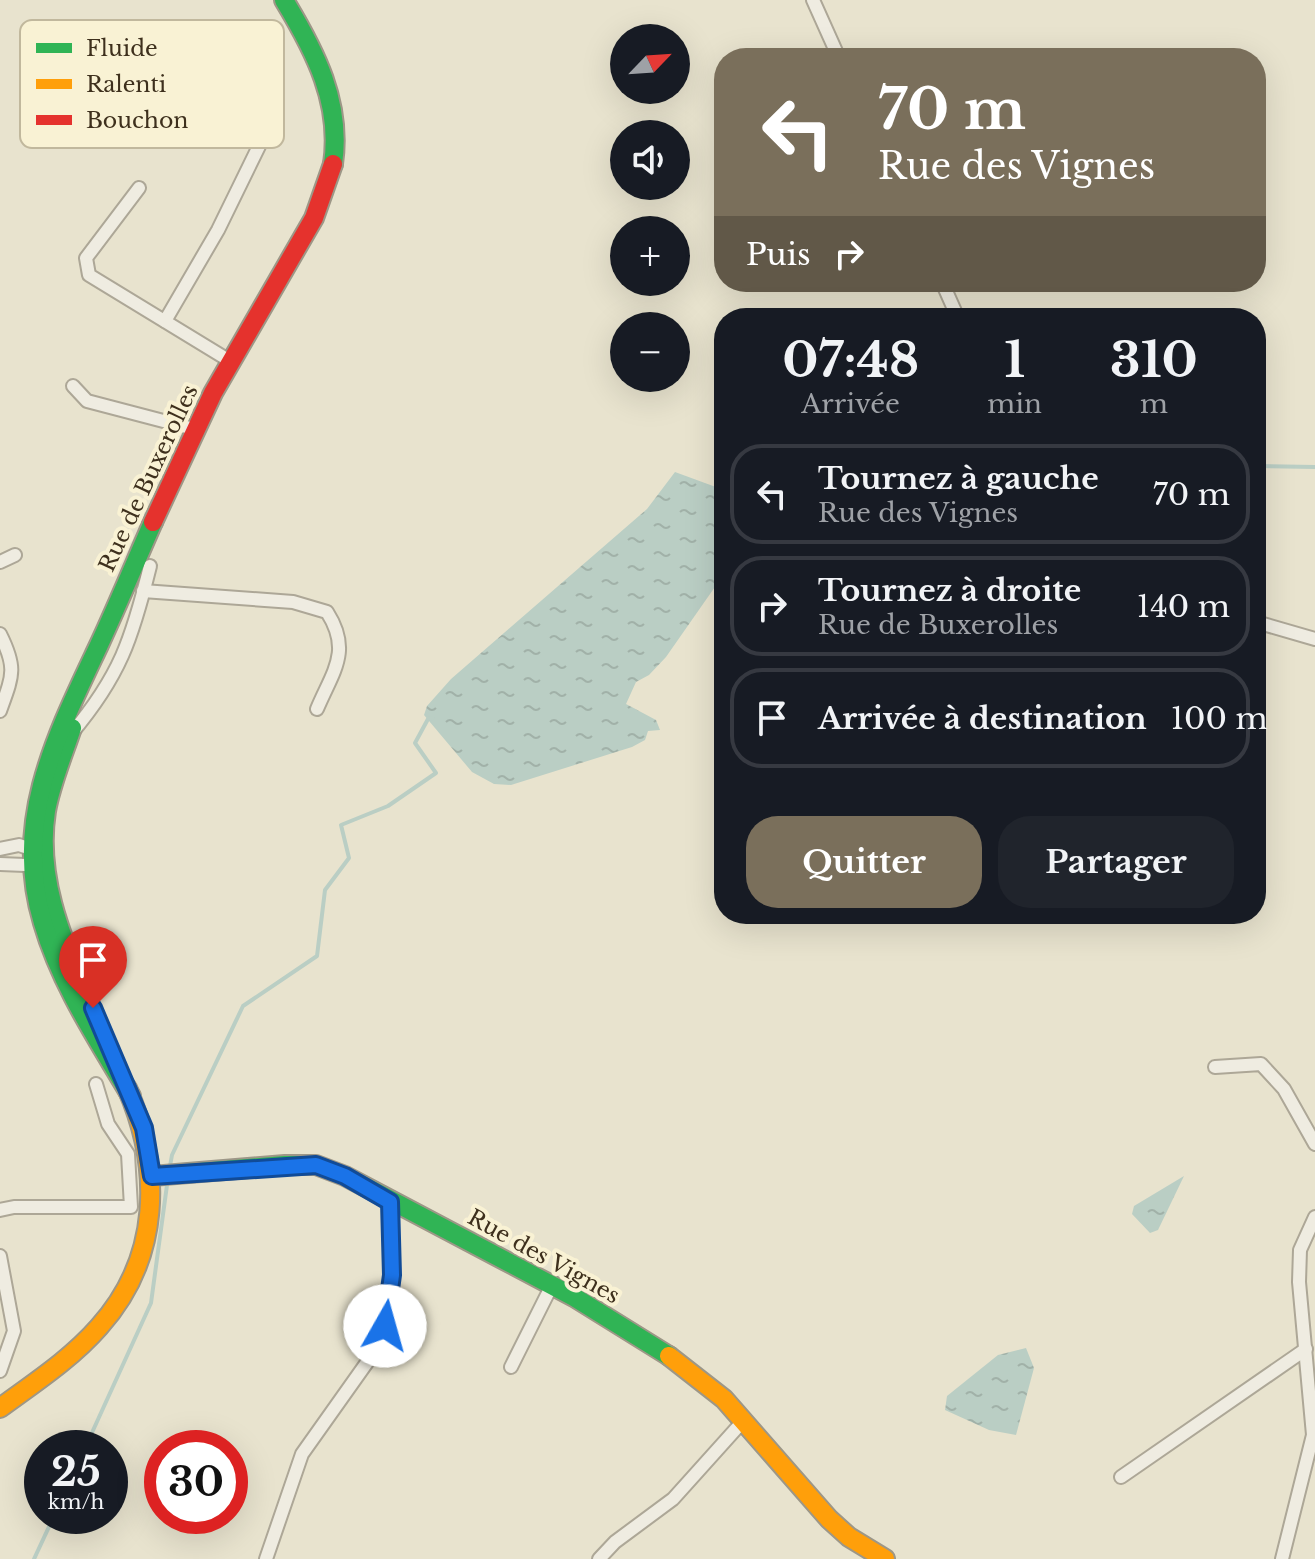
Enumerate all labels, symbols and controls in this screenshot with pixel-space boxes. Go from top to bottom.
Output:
legend [20,20,284,148]
north arrow [610,24,690,104]
map controls [610,24,690,392]
text: Fluide [86,35,158,62]
text: Ralenti [86,71,167,98]
text: 70 m [878,75,1026,144]
icon: left [746,80,850,184]
text: Bouchon [86,107,188,134]
button: sound [610,120,690,200]
text: Rue des Vignes [878,144,1155,189]
button: + [610,216,690,296]
icon: right [827,232,871,276]
text: Puis [746,236,811,273]
button: − [610,312,690,392]
text: 07:48 [782,330,919,390]
text: 1 [1004,330,1025,390]
text: 310 [1110,330,1198,390]
street label: Rue de Buxerolles [93,380,204,576]
text: Arrivée [801,388,900,420]
text: min [987,388,1042,420]
text: m [1140,388,1168,420]
text: Tournez à gauche [818,460,1099,497]
icon: left [750,472,794,516]
text: 70 m [1153,476,1230,513]
text: Rue des Vignes [818,497,1018,529]
text: Tournez à droite [818,572,1081,609]
icon: right [750,584,794,628]
text: 140 m [1137,588,1230,625]
text: Rue de Buxerolles [818,609,1058,641]
icon: arrive [750,696,794,740]
text: Arrivée à destination [818,700,1147,737]
text: 100 m [1171,700,1268,737]
button: Quitter [746,816,982,908]
button: Partager [998,816,1234,908]
pin [59,926,127,1008]
icon: arrive [71,938,115,982]
street label: Rue des Vignes [463,1204,624,1309]
position arrow [343,1284,427,1368]
speed limit sign: 30 [144,1430,248,1534]
text: 25 [51,1447,101,1497]
text: km/h [48,1490,104,1514]

